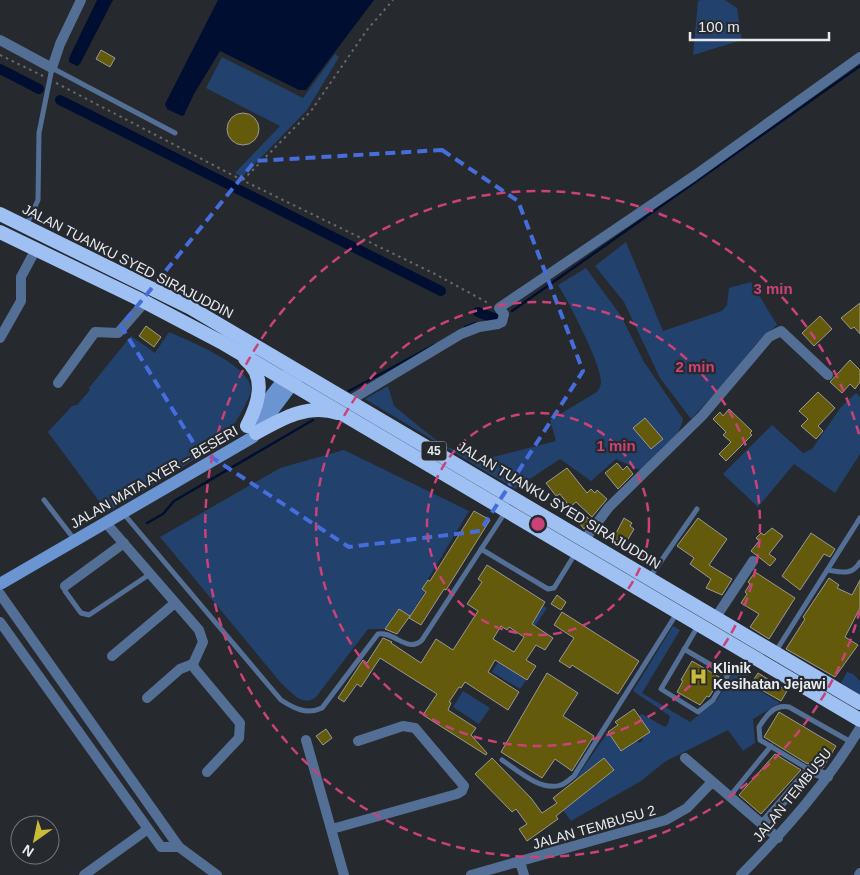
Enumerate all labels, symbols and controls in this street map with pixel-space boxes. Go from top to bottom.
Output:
scale bar [690,10,829,42]
text: 100 m [698,18,740,35]
street label: JALAN TUANKU SYED SIRAJUDDIN [20,201,236,321]
text: 3 min [753,280,793,297]
text: 2 min [675,358,715,375]
street label: JALAN MATA AYER – BESERI [67,422,241,532]
text: 1 min [596,437,636,454]
street label: JALAN TUANKU SYED SIRAJUDDIN [454,438,664,572]
road number: 45 [422,442,446,461]
centre of rings [529,515,547,533]
place label: Klinik Kesihatan Jejawi [713,660,826,692]
hospital icon: Klinik Kesihatan Jejawi [689,666,709,686]
street label: JALAN TEMBUSU [749,745,835,845]
street label: JALAN TEMBUSU 2 [531,802,658,852]
north arrow [10,815,60,865]
text: N [19,841,37,860]

